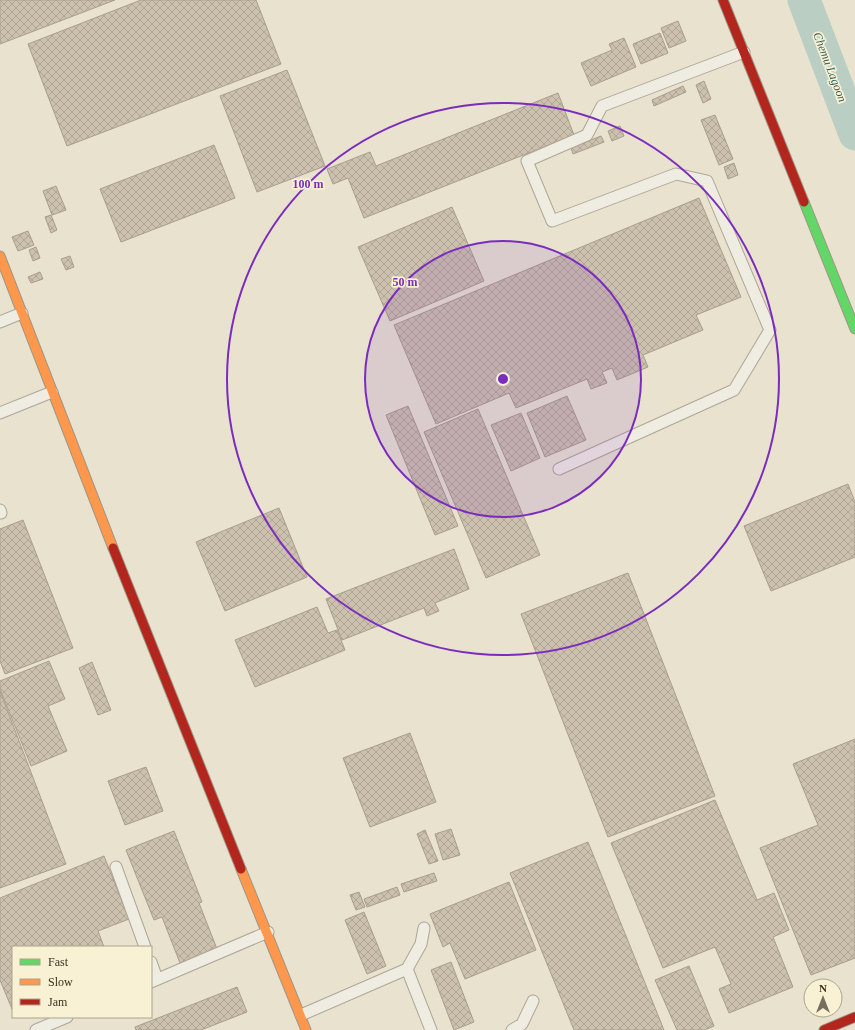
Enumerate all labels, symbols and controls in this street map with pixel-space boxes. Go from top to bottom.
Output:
water label: Chemu Lagoon [810,30,850,104]
text: 100 m [293,177,324,191]
text: 50 m [393,275,418,289]
centre of rings [496,372,510,386]
legend [12,946,152,1018]
text: Fast [48,955,69,969]
text: Slow [48,975,73,989]
north arrow [803,978,843,1018]
text: N [819,982,827,994]
text: Jam [48,995,68,1009]

